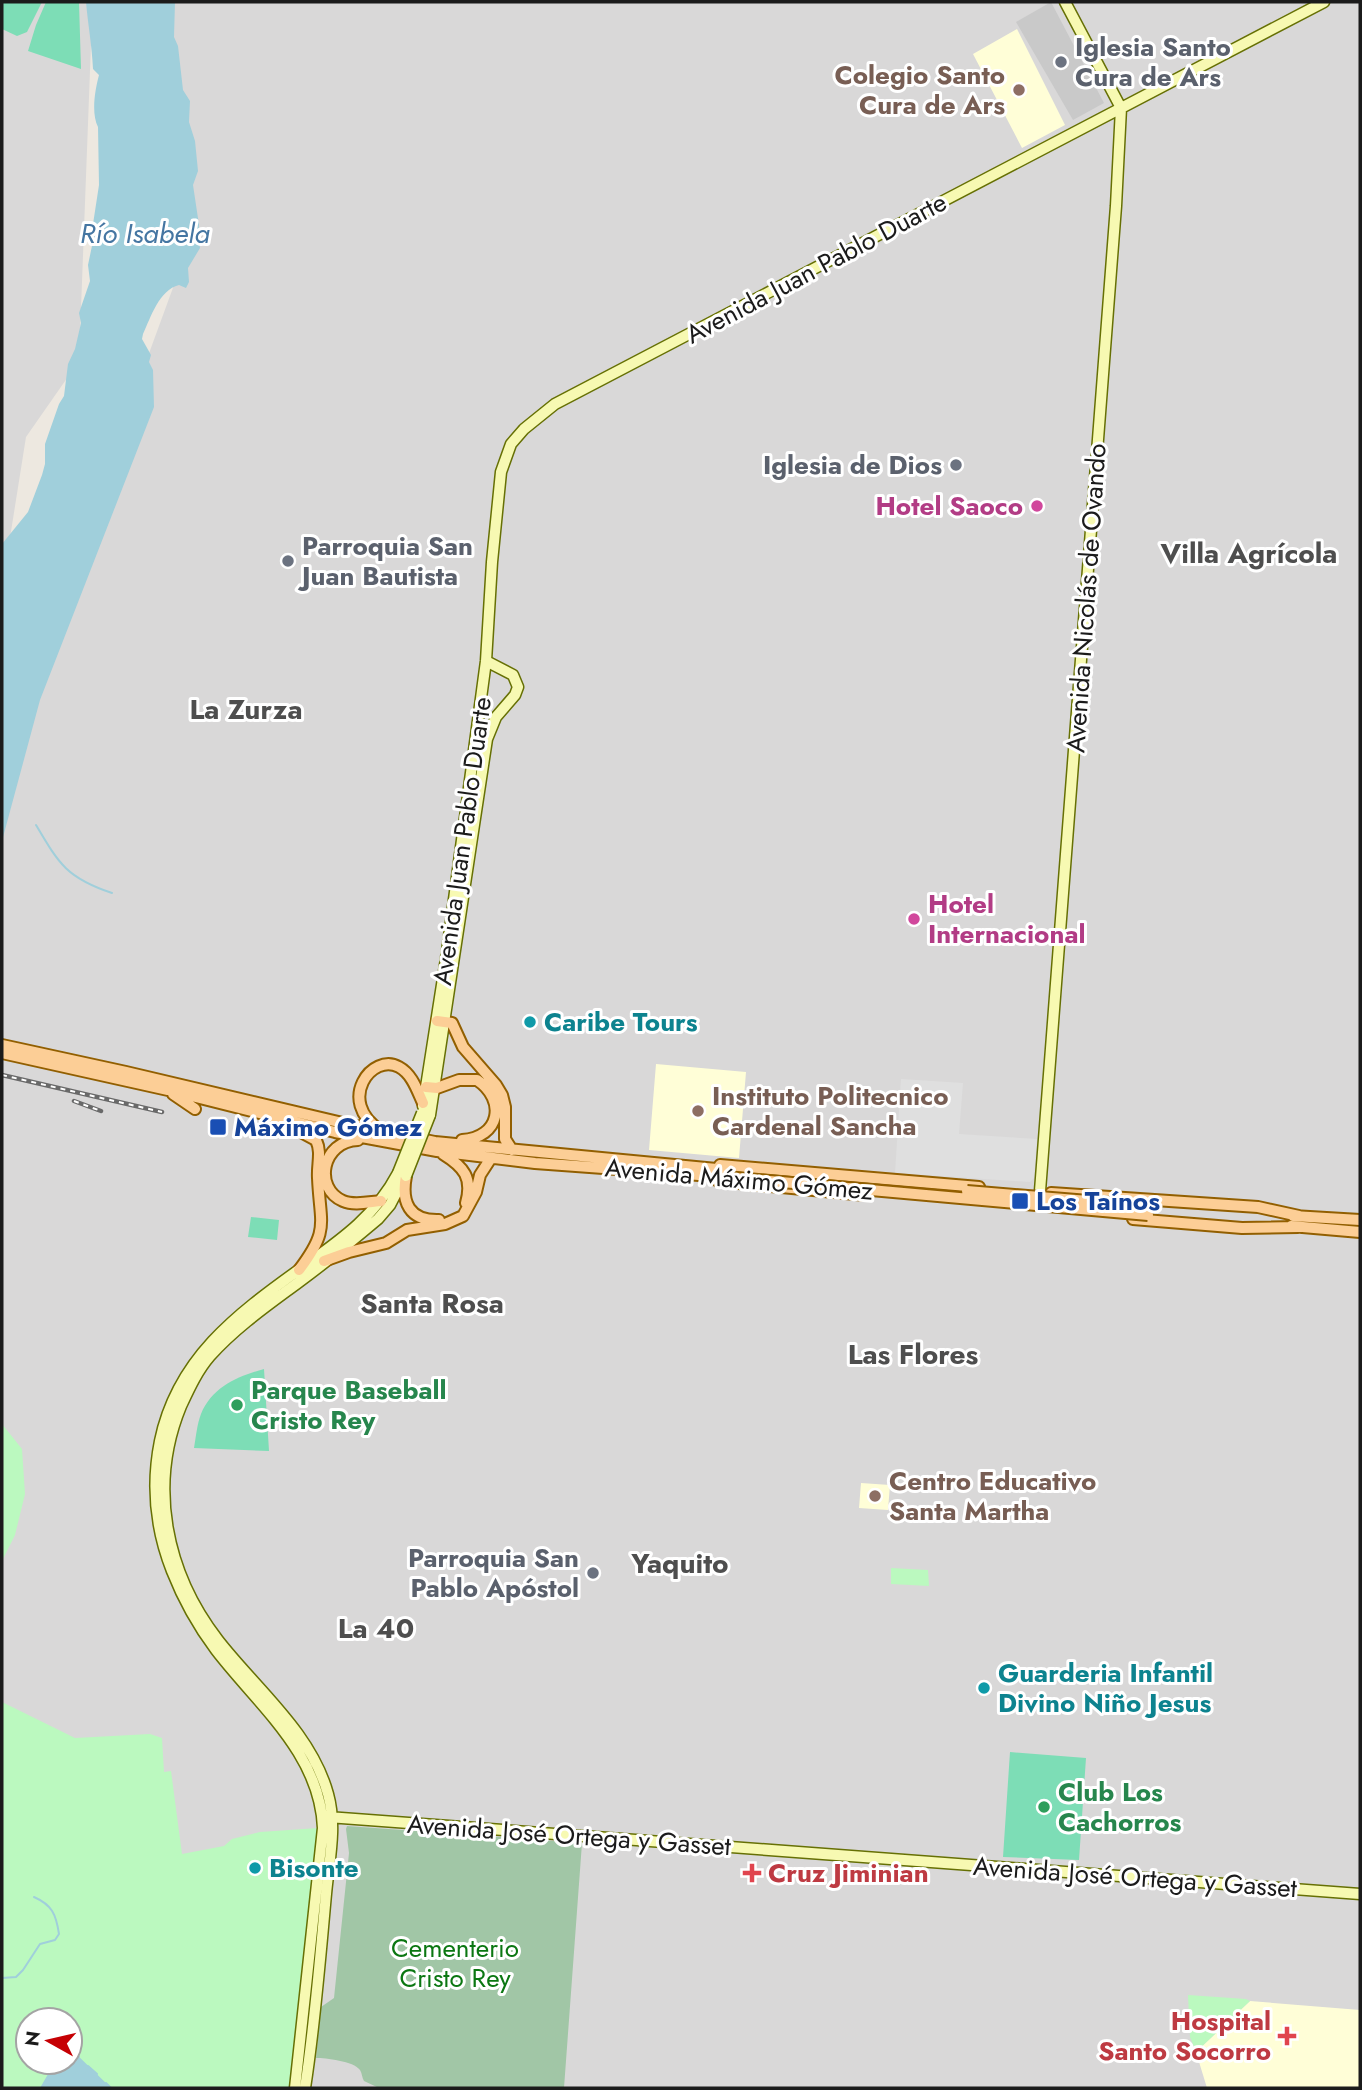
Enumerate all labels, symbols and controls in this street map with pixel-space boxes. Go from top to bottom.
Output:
place label: Iglesia Santo Cura de Ars [1075,28,1231,96]
marker: Iglesia Santo Cura de Ars [1053,54,1069,70]
place label: Colegio Santo Cura de Ars [835,56,1005,124]
marker: Colegio Santo Cura de Ars [1011,82,1027,98]
street label: Avenida Juan Pablo Duarte [679,183,953,353]
water label: Río Isabela [80,213,210,254]
street label: Avenida Nicolás de Ovando [1056,442,1116,754]
place label: Iglesia de Dios [763,446,942,484]
marker: Iglesia de Dios [948,457,964,473]
place label: Hotel Saoco [875,487,1023,525]
marker: Hotel Saoco [1029,498,1045,514]
place label: Parroquia San Juan Bautista [297,527,473,595]
district label: Villa Agrícola [1160,533,1337,574]
marker: Parroquia San Juan Bautista [280,553,296,569]
district label: La Zurza [190,689,302,730]
street label: Avenida Juan Pablo Duarte [423,694,501,988]
place label: Hotel Internacional [928,885,1085,953]
marker: Hotel Internacional [906,911,922,927]
place label: Caribe Tours [544,1003,698,1041]
marker: Caribe Tours [522,1014,538,1030]
place label: Instituto Politecnico Cardenal Sancha [712,1077,948,1145]
marker: Instituto Politecnico Cardenal Sancha [690,1103,706,1119]
place label: Máximo Gómez [234,1108,423,1146]
marker: Máximo Gómez [208,1117,228,1137]
street label: Avenida Máximo Gómez [603,1148,875,1210]
place label: Los Taínos [1036,1182,1160,1220]
marker: Los Taínos [1010,1191,1030,1211]
district label: Santa Rosa [360,1283,504,1324]
district label: Las Flores [848,1334,978,1375]
place label: Parque Baseball Cristo Rey [251,1371,447,1439]
marker: Parque Baseball Cristo Rey [229,1397,245,1413]
place label: Centro Educativo Santa Martha [889,1462,1096,1530]
marker: Centro Educativo Santa Martha [867,1488,883,1504]
place label: Parroquia San Pablo Apóstol [408,1539,579,1607]
district label: Yaquito [630,1543,729,1584]
marker: Parroquia San Pablo Apóstol [585,1565,601,1581]
district label: La 40 [338,1608,414,1649]
place label: Guarderia Infantil Divino Niño Jesus [998,1654,1213,1722]
marker: Guarderia Infantil Divino Niño Jesus [976,1680,992,1696]
place label: Club Los Cachorros [1058,1773,1182,1841]
marker: Club Los Cachorros [1036,1799,1052,1815]
street label: Avenida José Ortega y Gasset [406,1805,733,1865]
street label: Avenida José Ortega y Gasset [972,1847,1299,1907]
place label: Bisonte [269,1849,359,1887]
place label: Cruz Jiminian [768,1854,929,1892]
marker: Bisonte [247,1860,263,1876]
marker: Cruz Jiminian [742,1863,762,1883]
park label: Cementerio Cristo Rey [391,1929,519,1997]
place label: Hospital Santo Socorro [1098,2002,1271,2070]
north arrow [14,2006,84,2076]
marker: Hospital Santo Socorro [1277,2026,1297,2046]
text: N [18,2029,47,2048]

